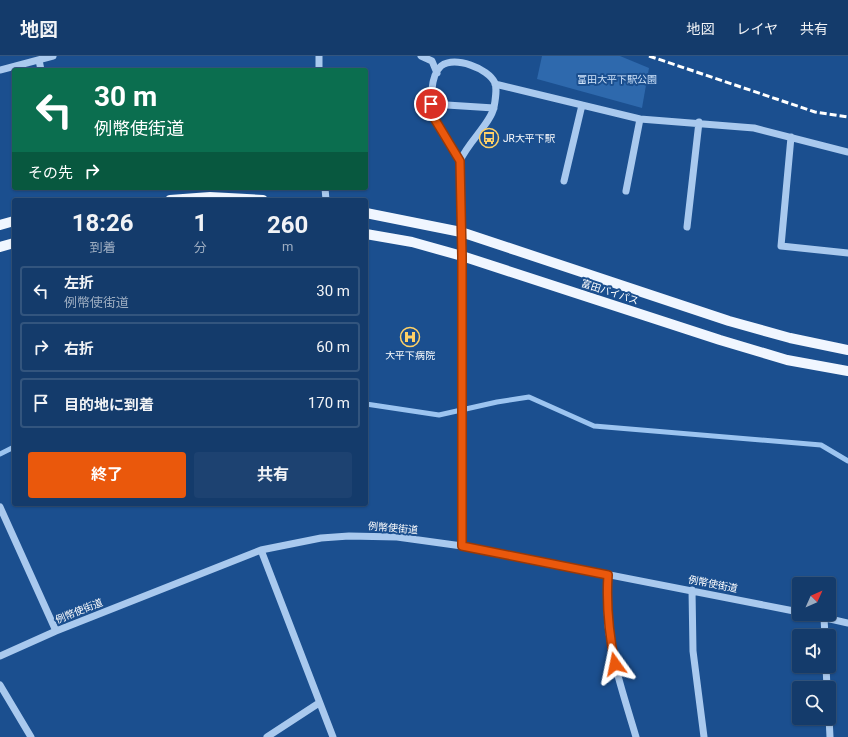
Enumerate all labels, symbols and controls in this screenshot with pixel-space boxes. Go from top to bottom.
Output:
text: 地図 [20,18,58,41]
text: 地図 [686,21,714,37]
text: レイヤ [736,21,778,37]
text: 共有 [800,21,828,37]
park label: 富田大平下駅公園 [577,74,657,85]
text: 30 m [94,80,157,113]
icon: left [28,84,80,136]
pin [414,87,448,121]
icon: arrive [420,93,442,115]
text: 例幣使街道 [94,118,184,139]
bus stop icon: JR大平下駅 [478,127,500,149]
place label: JR大平下駅 [503,133,556,144]
icon: right [81,160,103,182]
text: その先 [28,164,73,182]
text: 18:26 [72,209,134,237]
text: 1 [193,209,207,237]
text: 260 [267,211,308,239]
text: m [282,239,293,254]
text: 到着 [90,240,116,255]
text: 分 [194,240,207,255]
text: 左折 [64,274,94,292]
street label: 富田バイパス [580,278,640,306]
icon: left [30,280,52,302]
text: 30 m [316,282,350,300]
text: 例幣使街道 [64,295,129,310]
hospital icon: 大平下病院 [399,326,421,348]
icon: right [30,336,52,358]
text: 60 m [316,338,350,356]
text: 右折 [64,340,94,358]
place label: 大平下病院 [385,350,435,361]
icon: arrive [30,392,52,414]
text: 170 m [308,394,350,412]
text: 目的地に到着 [64,396,154,414]
button: 終了 [28,452,186,498]
button: 共有 [194,452,352,498]
street label: 例幣使街道 [367,520,418,536]
street label: 例幣使街道 [686,574,739,594]
north arrow [792,577,836,621]
map controls [792,577,836,725]
street label: 例幣使街道 [53,597,104,626]
button: sound [792,629,836,673]
position arrow [594,643,636,685]
button: search [792,681,836,725]

